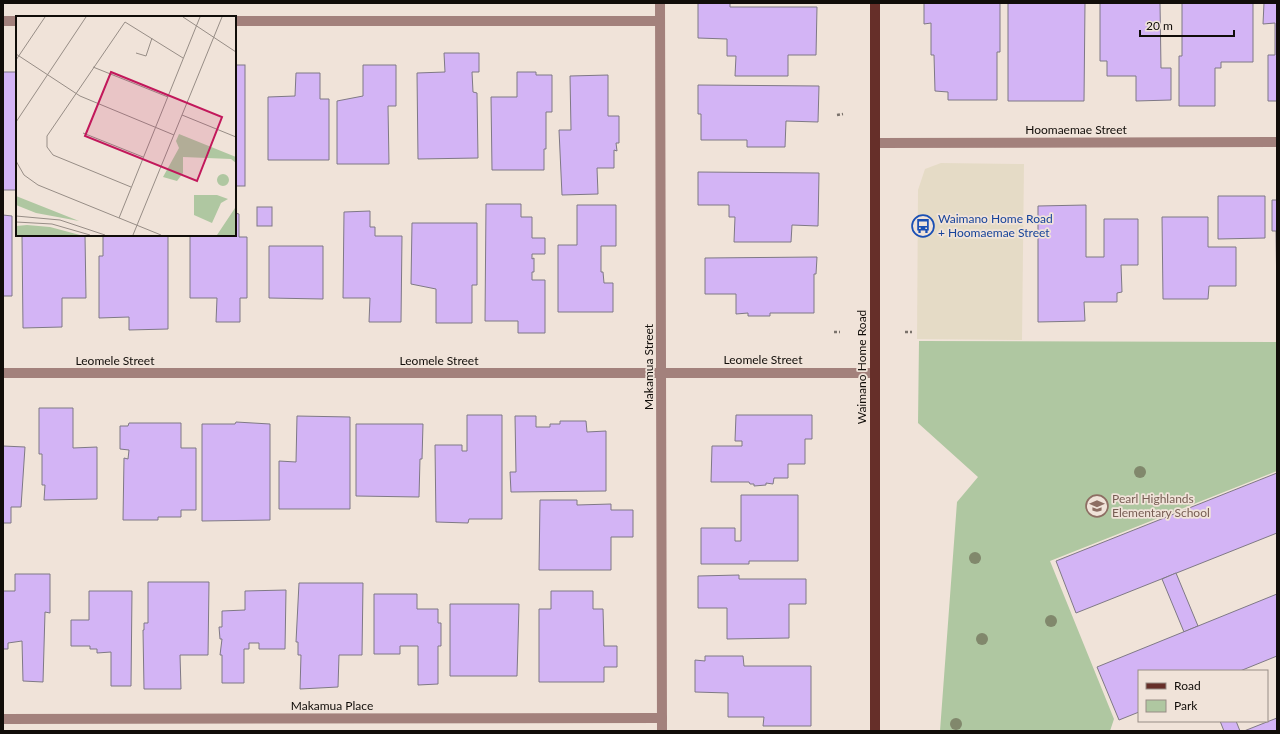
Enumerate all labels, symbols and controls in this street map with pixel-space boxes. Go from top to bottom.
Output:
scale bar [1140,12,1234,38]
inset map [16,16,236,236]
text: 20 m [1146,18,1173,33]
street label: Hoomaemae Street [1025,122,1127,137]
place label: Waimano Home Road + Hoomaemae Street [938,211,1053,240]
bus stop icon: Waimano Home Road + Hoomaemae Street [910,213,936,239]
street label: Waimano Home Road [854,310,869,424]
street label: Makamua Street [641,323,656,410]
street label: Leomele Street [724,352,803,367]
street label: Leomele Street [76,353,155,368]
street label: Leomele Street [400,353,479,368]
place label: Pearl Highlands Elementary School [1112,491,1210,520]
school or university icon: Pearl Highlands Elementary School [1084,493,1110,519]
legend [1138,670,1268,722]
text: Road [1174,678,1201,693]
street label: Makamua Place [291,698,373,713]
text: Park [1174,698,1198,713]

